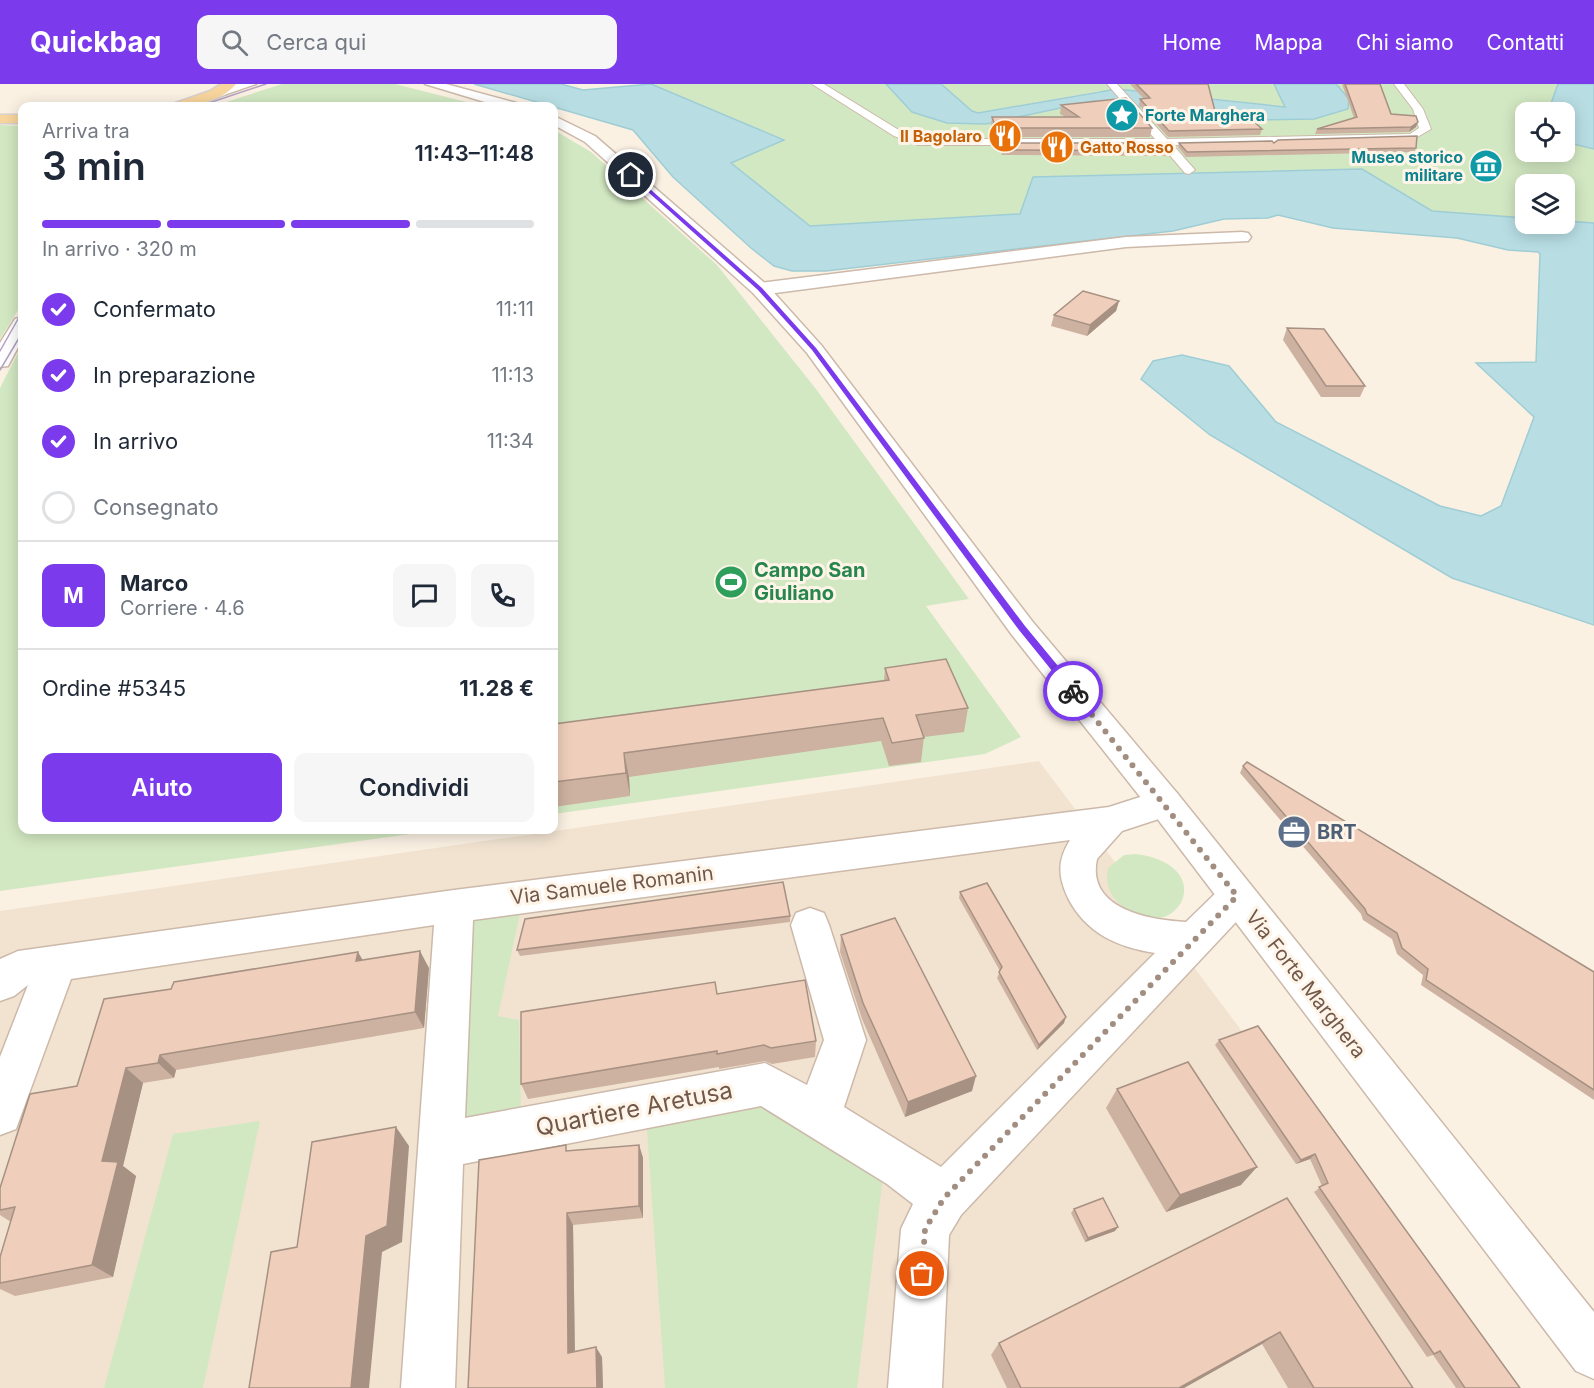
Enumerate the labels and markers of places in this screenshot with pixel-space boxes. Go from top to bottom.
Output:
place icon: Forte Marghera [1104,97,1140,133]
place label: Forte Marghera [1145,105,1265,125]
restaurant icon: Il Bagolaro [987,118,1023,154]
place label: Il Bagolaro [900,126,982,146]
restaurant icon: Gatto Rosso [1039,129,1075,165]
place label: Gatto Rosso [1080,137,1174,157]
place label: Museo storico militare [1351,147,1463,185]
museum icon: Museo storico militare [1468,148,1504,184]
pin [605,149,656,200]
place label: Campo San Giuliano [754,558,865,605]
sports icon: Campo San Giuliano [713,564,749,600]
office icon: BRT [1276,814,1312,850]
place label: BRT [1317,820,1357,844]
pin [896,1248,947,1299]

